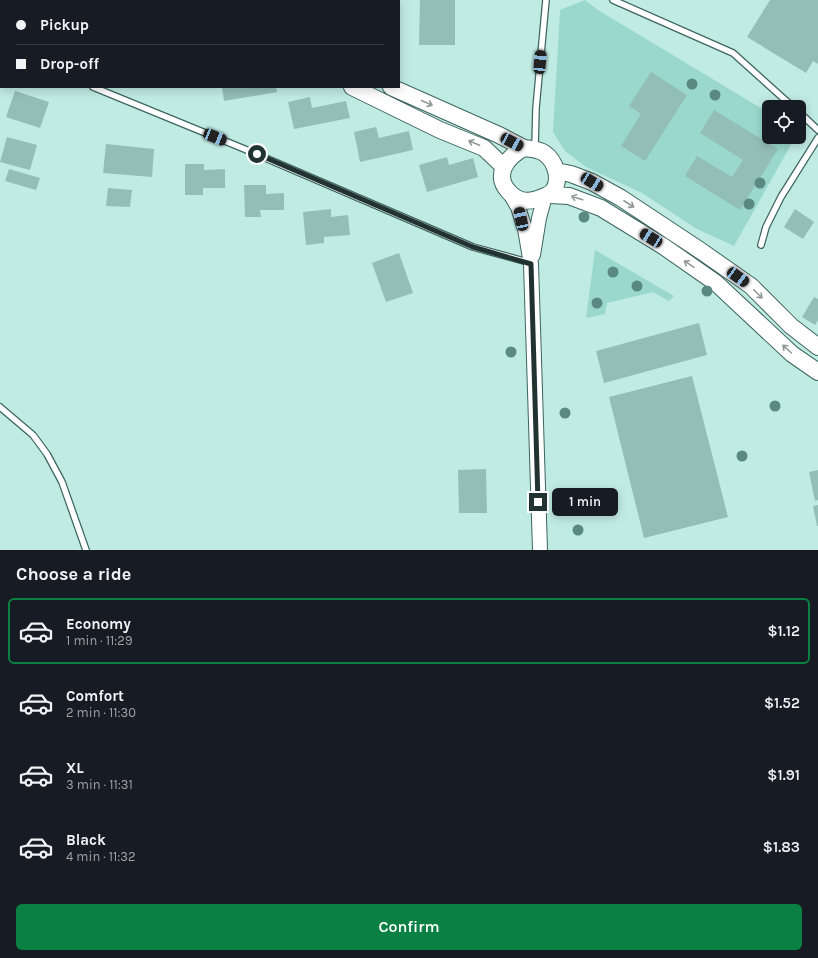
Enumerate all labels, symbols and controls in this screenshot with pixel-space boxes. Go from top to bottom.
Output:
text: Pickup [40,16,89,34]
car [533,50,547,74]
text: Drop-off [40,55,99,73]
one-way arrow [420,100,432,107]
map controls [762,100,806,144]
button: locate [762,100,806,144]
car [202,127,228,147]
car [499,131,525,153]
one-way arrow [468,139,480,146]
route start [248,145,266,163]
car [579,171,605,193]
one-way arrow [571,194,583,202]
one-way arrow [623,200,635,208]
car [513,206,529,232]
car [638,227,664,249]
one-way arrow [684,260,695,268]
car [725,265,751,289]
one-way arrow [753,289,763,299]
one-way arrow [782,345,792,354]
callout: 1 min [552,488,618,516]
route end [529,493,547,511]
text: 1 min [569,494,601,509]
text: Choose a ride [16,563,131,585]
icon: car [18,613,54,649]
text: Economy [66,615,131,633]
text: $1.12 [767,622,800,640]
text: 1 min · 11:29 [66,633,132,648]
icon: car [18,685,54,721]
text: Comfort [66,687,124,705]
text: $1.52 [764,694,800,712]
text: 2 min · 11:30 [66,705,136,720]
icon: car [18,757,54,793]
text: XL [66,759,84,777]
text: $1.91 [767,766,800,784]
text: 3 min · 11:31 [66,777,133,792]
icon: car [18,829,54,865]
text: Black [66,831,106,849]
text: $1.83 [763,838,800,856]
text: 4 min · 11:32 [66,849,136,864]
button: Confirm [16,904,802,950]

